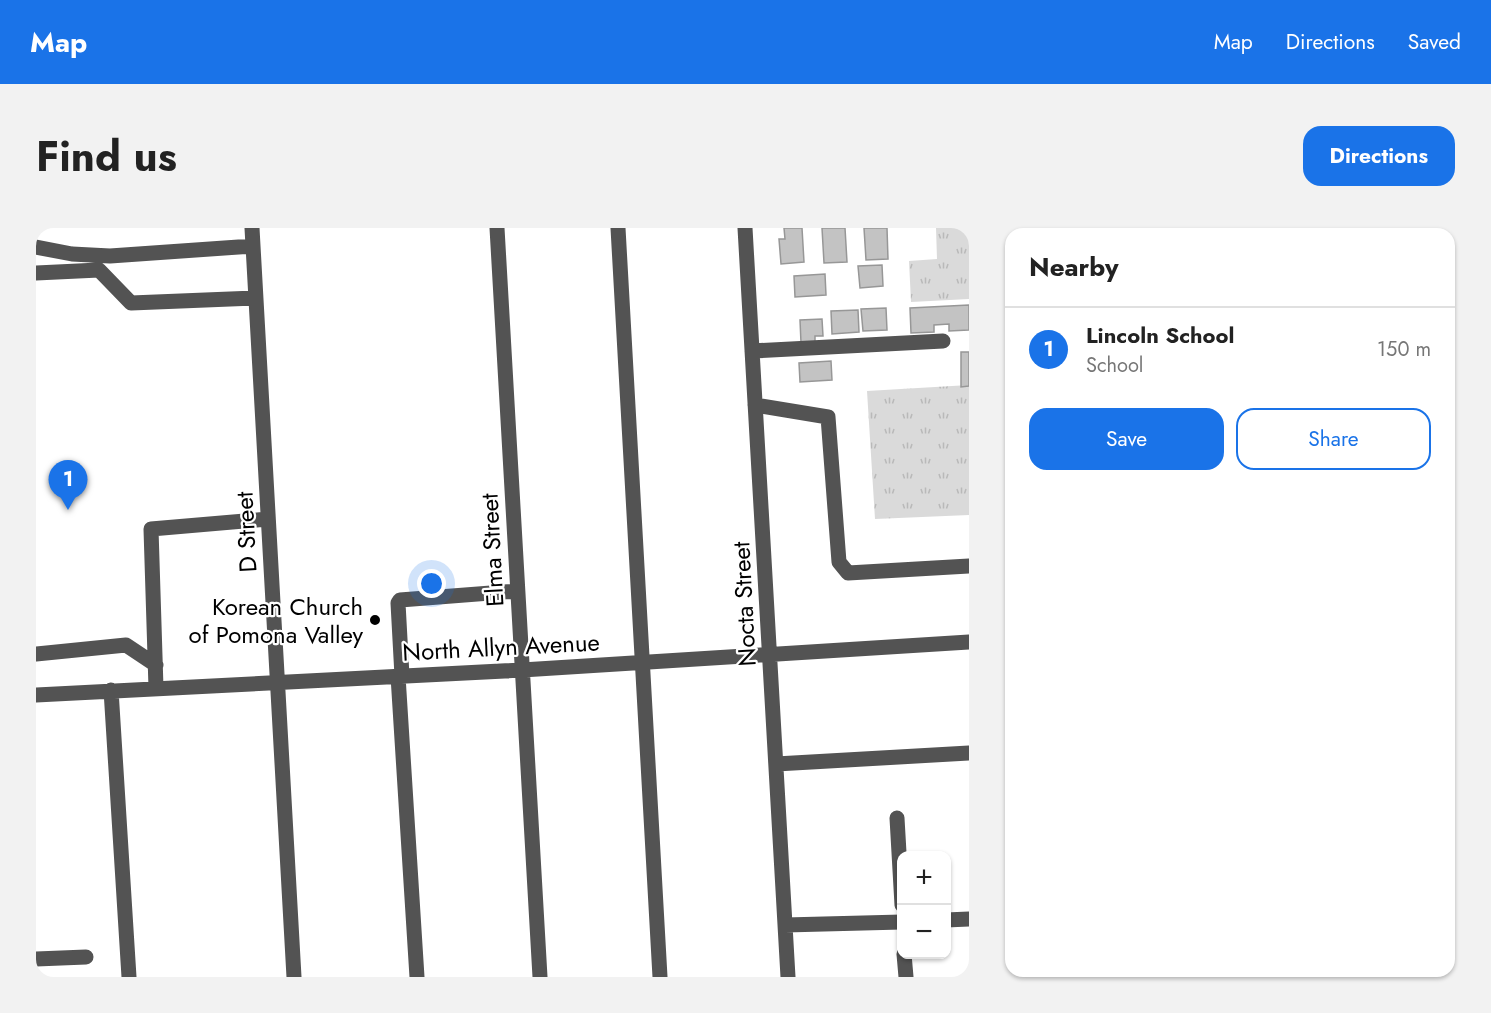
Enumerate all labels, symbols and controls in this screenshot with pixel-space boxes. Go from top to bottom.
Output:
text: Map [30,22,87,63]
text: Map [1214,27,1253,57]
text: Directions [1286,27,1375,57]
text: Saved [1408,27,1461,57]
text: Find us [36,126,177,187]
button: Directions [1303,126,1455,186]
text: Nearby [1029,248,1118,286]
text: Lincoln School [1086,319,1234,351]
text: 1 [1043,335,1054,364]
text: 150 m [1377,335,1431,364]
text: School [1086,351,1143,380]
button: Save [1029,408,1224,470]
button: Share [1236,408,1431,470]
pin: 1 [48,460,87,510]
street label: D Street [226,491,266,573]
street label: Elma Street [472,492,512,608]
street label: Nocta Street [723,540,765,667]
your location [417,569,446,598]
place label: Korean Church of Pomona Valley [189,589,363,652]
marker: Korean Church of Pomona Valley [368,613,382,627]
street label: North Allyn Avenue [401,624,601,670]
map controls [897,851,951,959]
button: + [897,851,951,905]
button: − [897,905,951,959]

